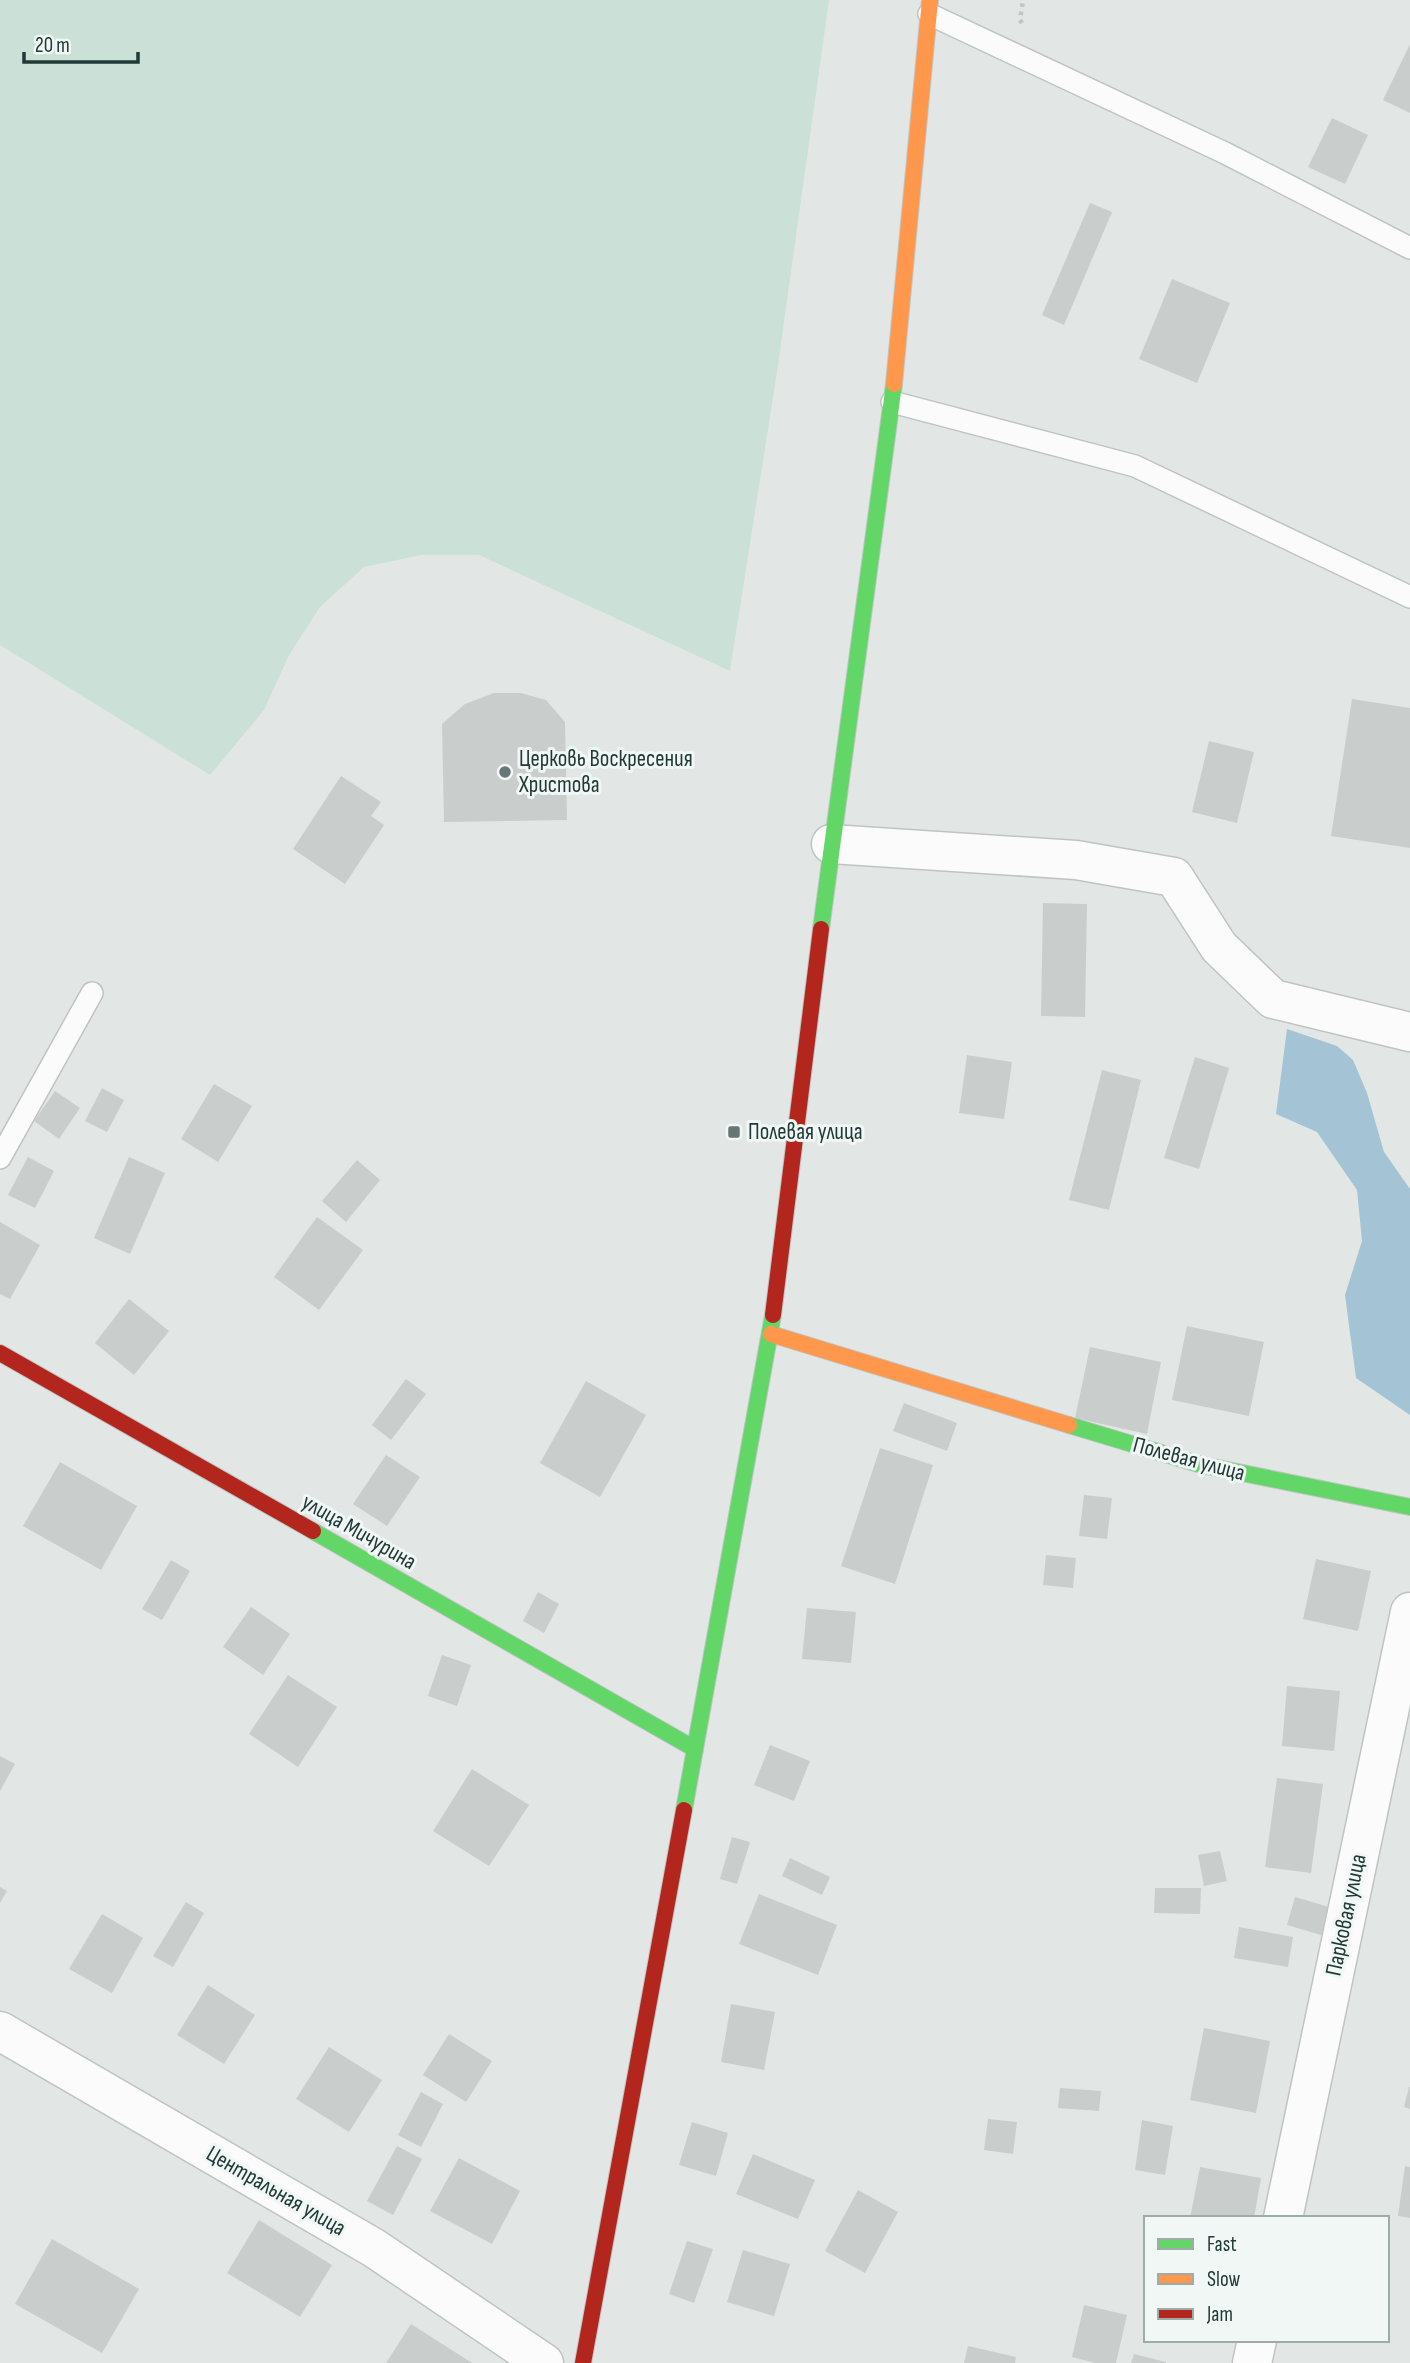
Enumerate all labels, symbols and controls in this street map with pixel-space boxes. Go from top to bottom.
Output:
scale bar [24,21,138,65]
text: 20 m [35,33,70,58]
place label: Церковь Воскресения Христова [518,745,693,799]
marker: Церковь Воскресения Христова [497,764,513,780]
place label: Полевая улица [748,1118,863,1146]
marker: Полевая улица [726,1124,742,1140]
street label: Полевая улица [1130,1431,1248,1487]
street label: улица Мичурина [297,1488,421,1576]
street label: Парковая улица [1319,1851,1373,1979]
street label: Центральная улица [201,2140,351,2242]
legend [1144,2216,1389,2342]
text: Fast [1207,2232,1237,2257]
text: Slow [1207,2267,1241,2292]
text: Jam [1206,2302,1233,2327]

